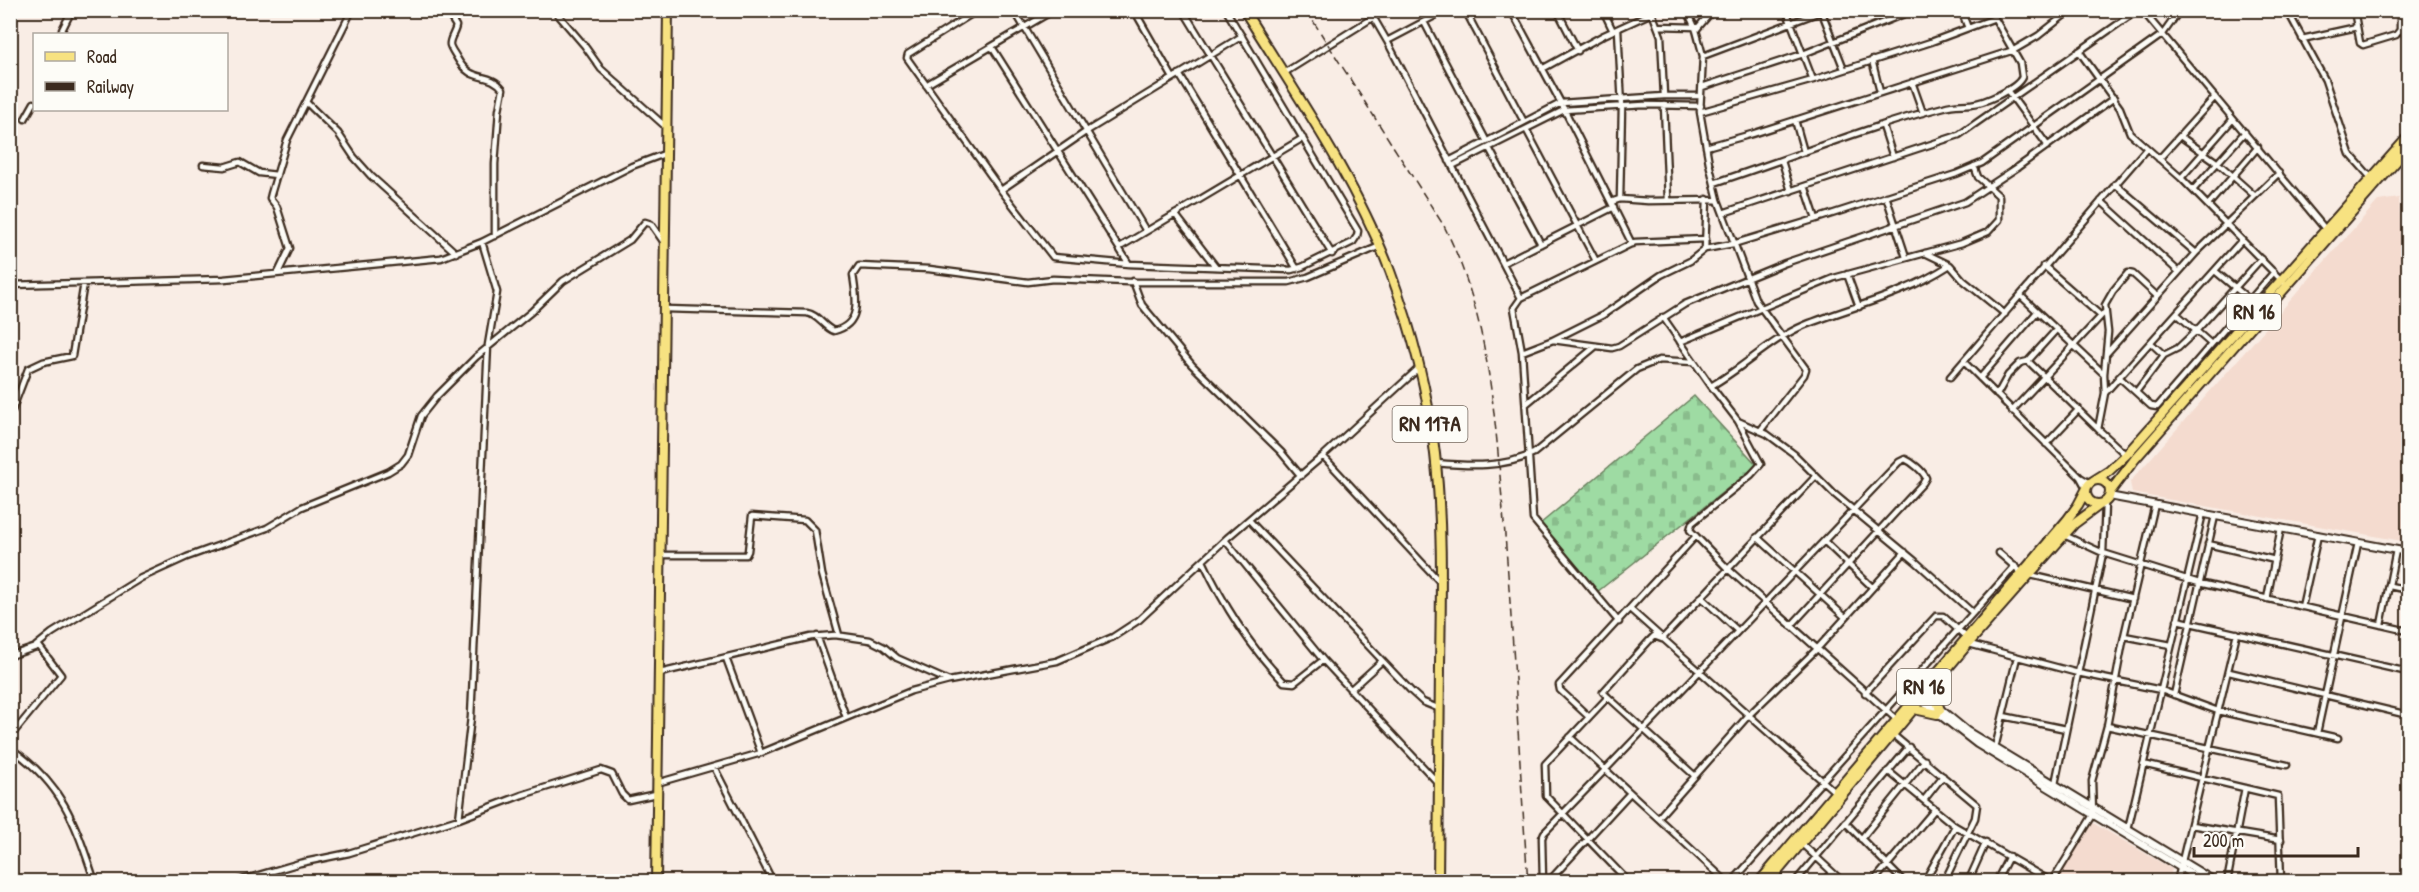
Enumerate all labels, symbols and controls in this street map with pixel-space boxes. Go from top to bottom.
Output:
legend [33,33,228,111]
text: Road [87,44,117,69]
text: Railway [87,74,134,99]
road number: RN 16 [2227,294,2281,330]
road number: RN 117A [1392,406,1468,442]
road number: RN 16 [1897,669,1951,705]
scale bar [2194,820,2358,858]
text: 200 m [2203,828,2244,853]

